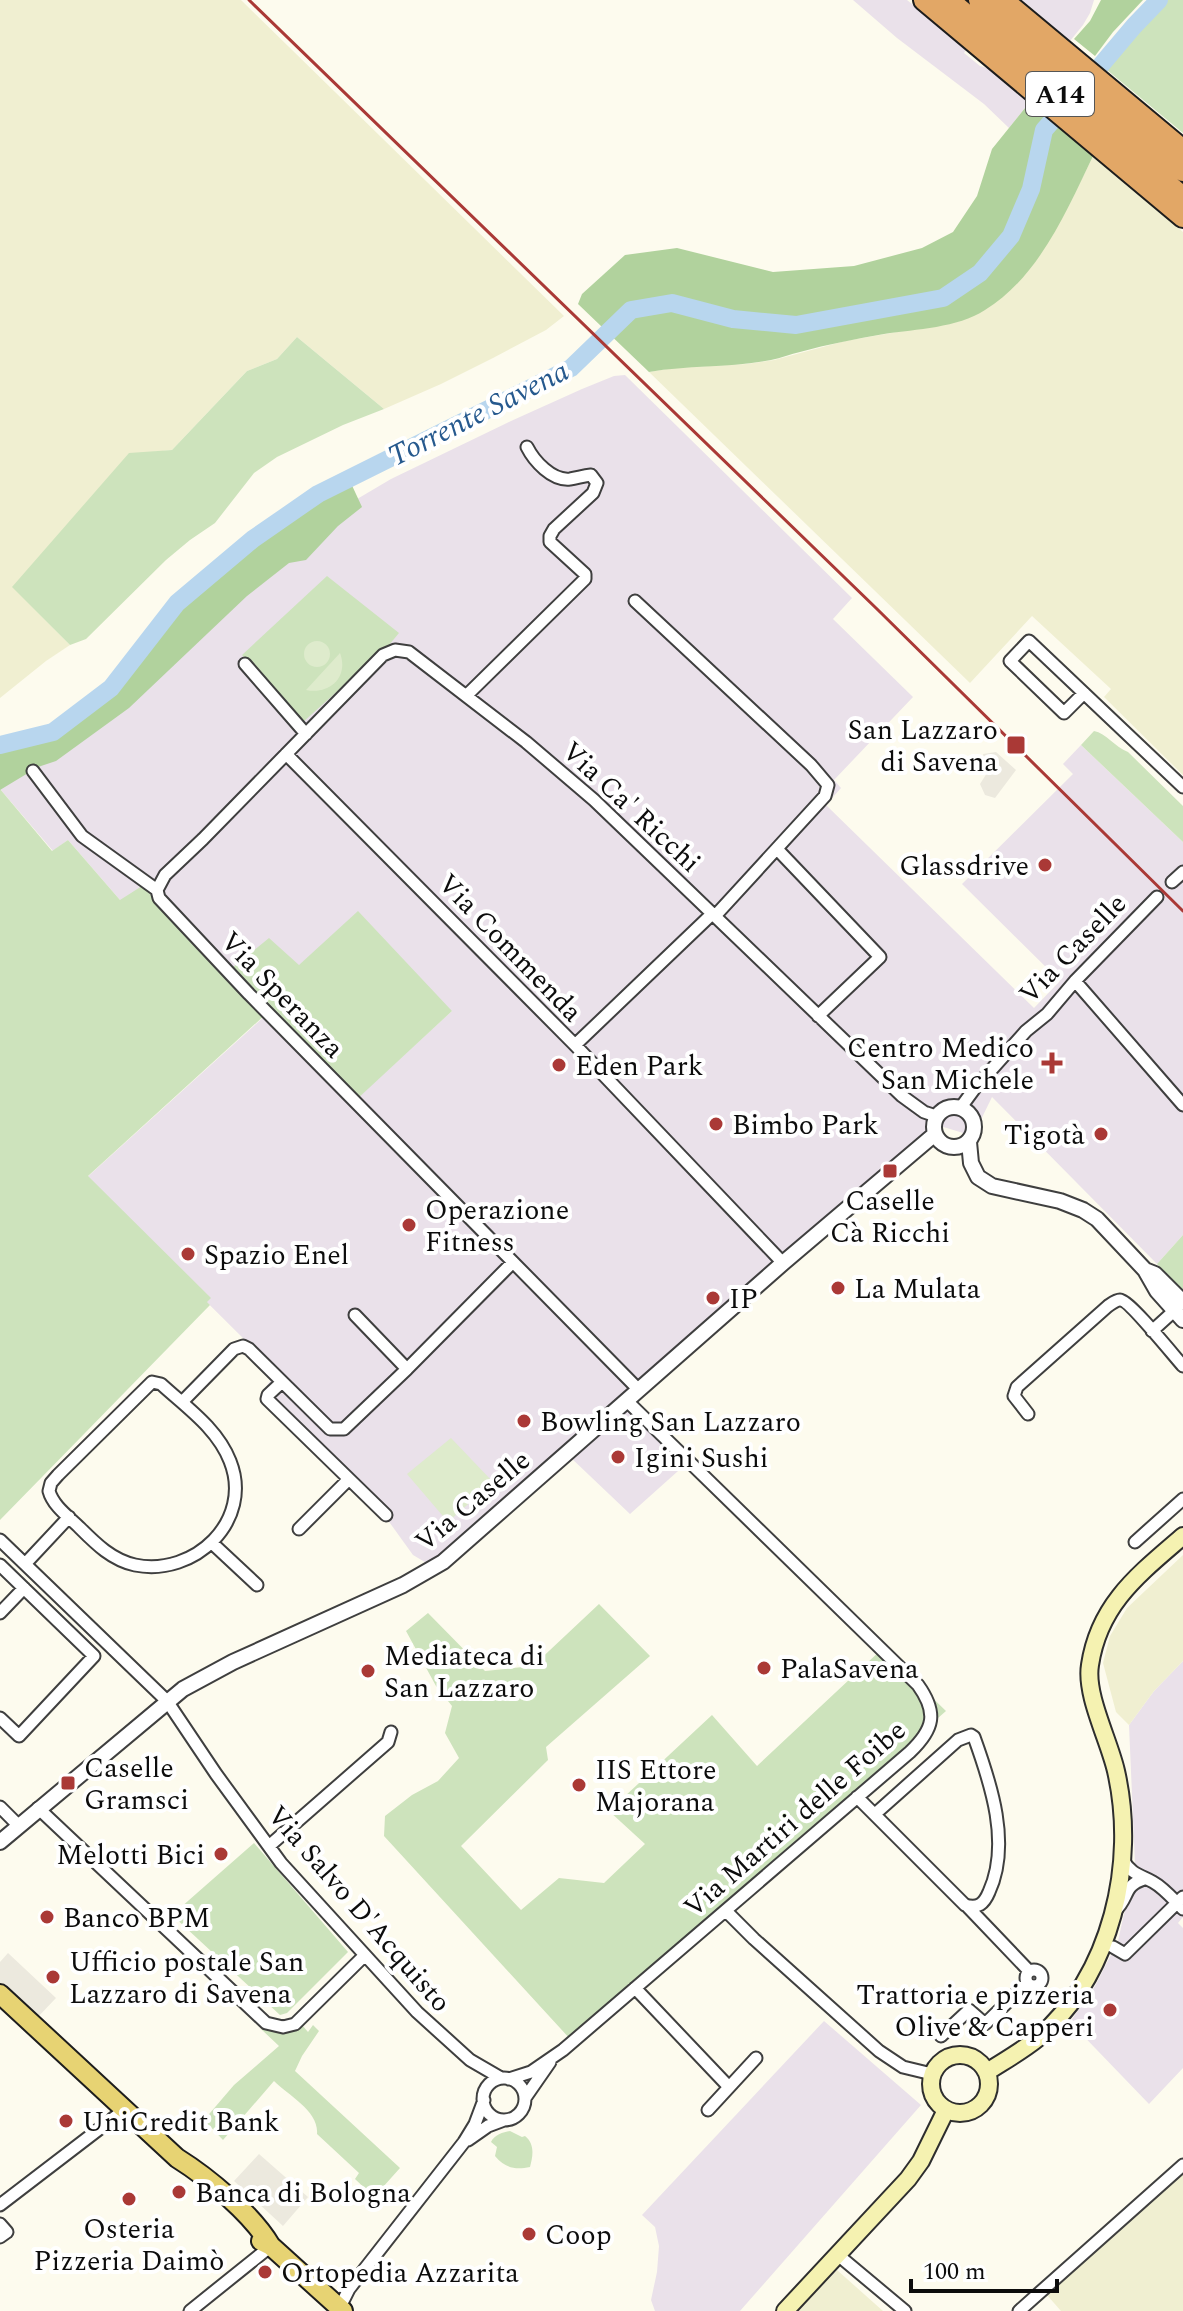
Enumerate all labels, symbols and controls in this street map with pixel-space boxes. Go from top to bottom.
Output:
road number: A14 [1026,72,1094,116]
water label: Torrente Savena [380,348,577,479]
place label: San Lazzaro di Savena [848,709,998,784]
street label: Via Ca' Ricchi [552,731,710,883]
marker: San Lazzaro di Savena [1005,734,1027,756]
place label: Glassdrive [899,845,1029,888]
marker: Glassdrive [1036,856,1054,874]
street label: Via Commenda [427,864,593,1033]
street label: Via Caselle [1009,884,1137,1014]
street label: Via Speranza [210,921,354,1069]
place label: Centro Medico San Michele [847,1027,1034,1102]
place label: Eden Park [575,1045,704,1088]
marker: Centro Medico San Michele [1041,1052,1063,1074]
marker: Eden Park [550,1056,568,1074]
place label: Bimbo Park [732,1104,879,1147]
place label: Tigotà [1004,1114,1085,1157]
marker: Bimbo Park [707,1115,725,1133]
marker: Tigotà [1092,1125,1110,1143]
marker: Caselle Cà Ricchi [881,1162,899,1180]
place label: Caselle Cà Ricchi [830,1180,950,1255]
place label: Operazione Fitness [425,1189,569,1264]
marker: Operazione Fitness [400,1216,418,1234]
place label: Spazio Enel [204,1234,349,1277]
marker: Spazio Enel [179,1245,197,1263]
place label: La Mulata [854,1268,981,1311]
place label: IP [729,1278,758,1321]
marker: La Mulata [829,1279,847,1297]
marker: IP [704,1289,722,1307]
place label: Bowling San Lazzaro [540,1401,801,1444]
marker: Bowling San Lazzaro [515,1412,533,1430]
place label: Igini Sushi [634,1437,769,1480]
street label: Via Caselle [406,1440,540,1563]
marker: Igini Sushi [609,1448,627,1466]
place label: Mediateca di San Lazzaro [384,1635,545,1710]
place label: PalaSavena [780,1648,919,1691]
marker: PalaSavena [755,1659,773,1677]
marker: Mediateca di San Lazzaro [359,1662,377,1680]
street label: Via Martiri delle Foibe [674,1710,916,1928]
place label: Caselle Gramsci [84,1747,189,1822]
place label: IIS Ettore Majorana [595,1749,717,1824]
marker: Caselle Gramsci [59,1774,77,1792]
marker: IIS Ettore Majorana [570,1776,588,1794]
street label: Via Salvo D'Acquisto [257,1796,461,2022]
place label: Melotti Bici [56,1834,205,1877]
marker: Melotti Bici [212,1845,230,1863]
place label: Banco BPM [63,1897,210,1940]
marker: Banco BPM [38,1908,56,1926]
place label: Ufficio postale San Lazzaro di Savena [69,1941,304,2016]
marker: Ufficio postale San Lazzaro di Savena [44,1968,62,1986]
place label: Trattoria e pizzeria Olive & Capperi [856,1974,1094,2049]
marker: Trattoria e pizzeria Olive & Capperi [1101,2001,1119,2019]
place label: UniCredit Bank [82,2101,279,2144]
marker: UniCredit Bank [57,2112,75,2130]
place label: Banca di Bologna [195,2172,411,2215]
marker: Banca di Bologna [170,2183,188,2201]
marker: Osteria Pizzeria Daimò [120,2190,138,2208]
place label: Osteria Pizzeria Daimò [34,2208,224,2283]
place label: Coop [545,2214,612,2257]
marker: Coop [520,2225,538,2243]
scale bar [911,2243,1057,2293]
place label: Ortopedia Azzarita [281,2252,519,2295]
text: 100 m [923,2254,986,2290]
marker: Ortopedia Azzarita [256,2263,274,2281]

